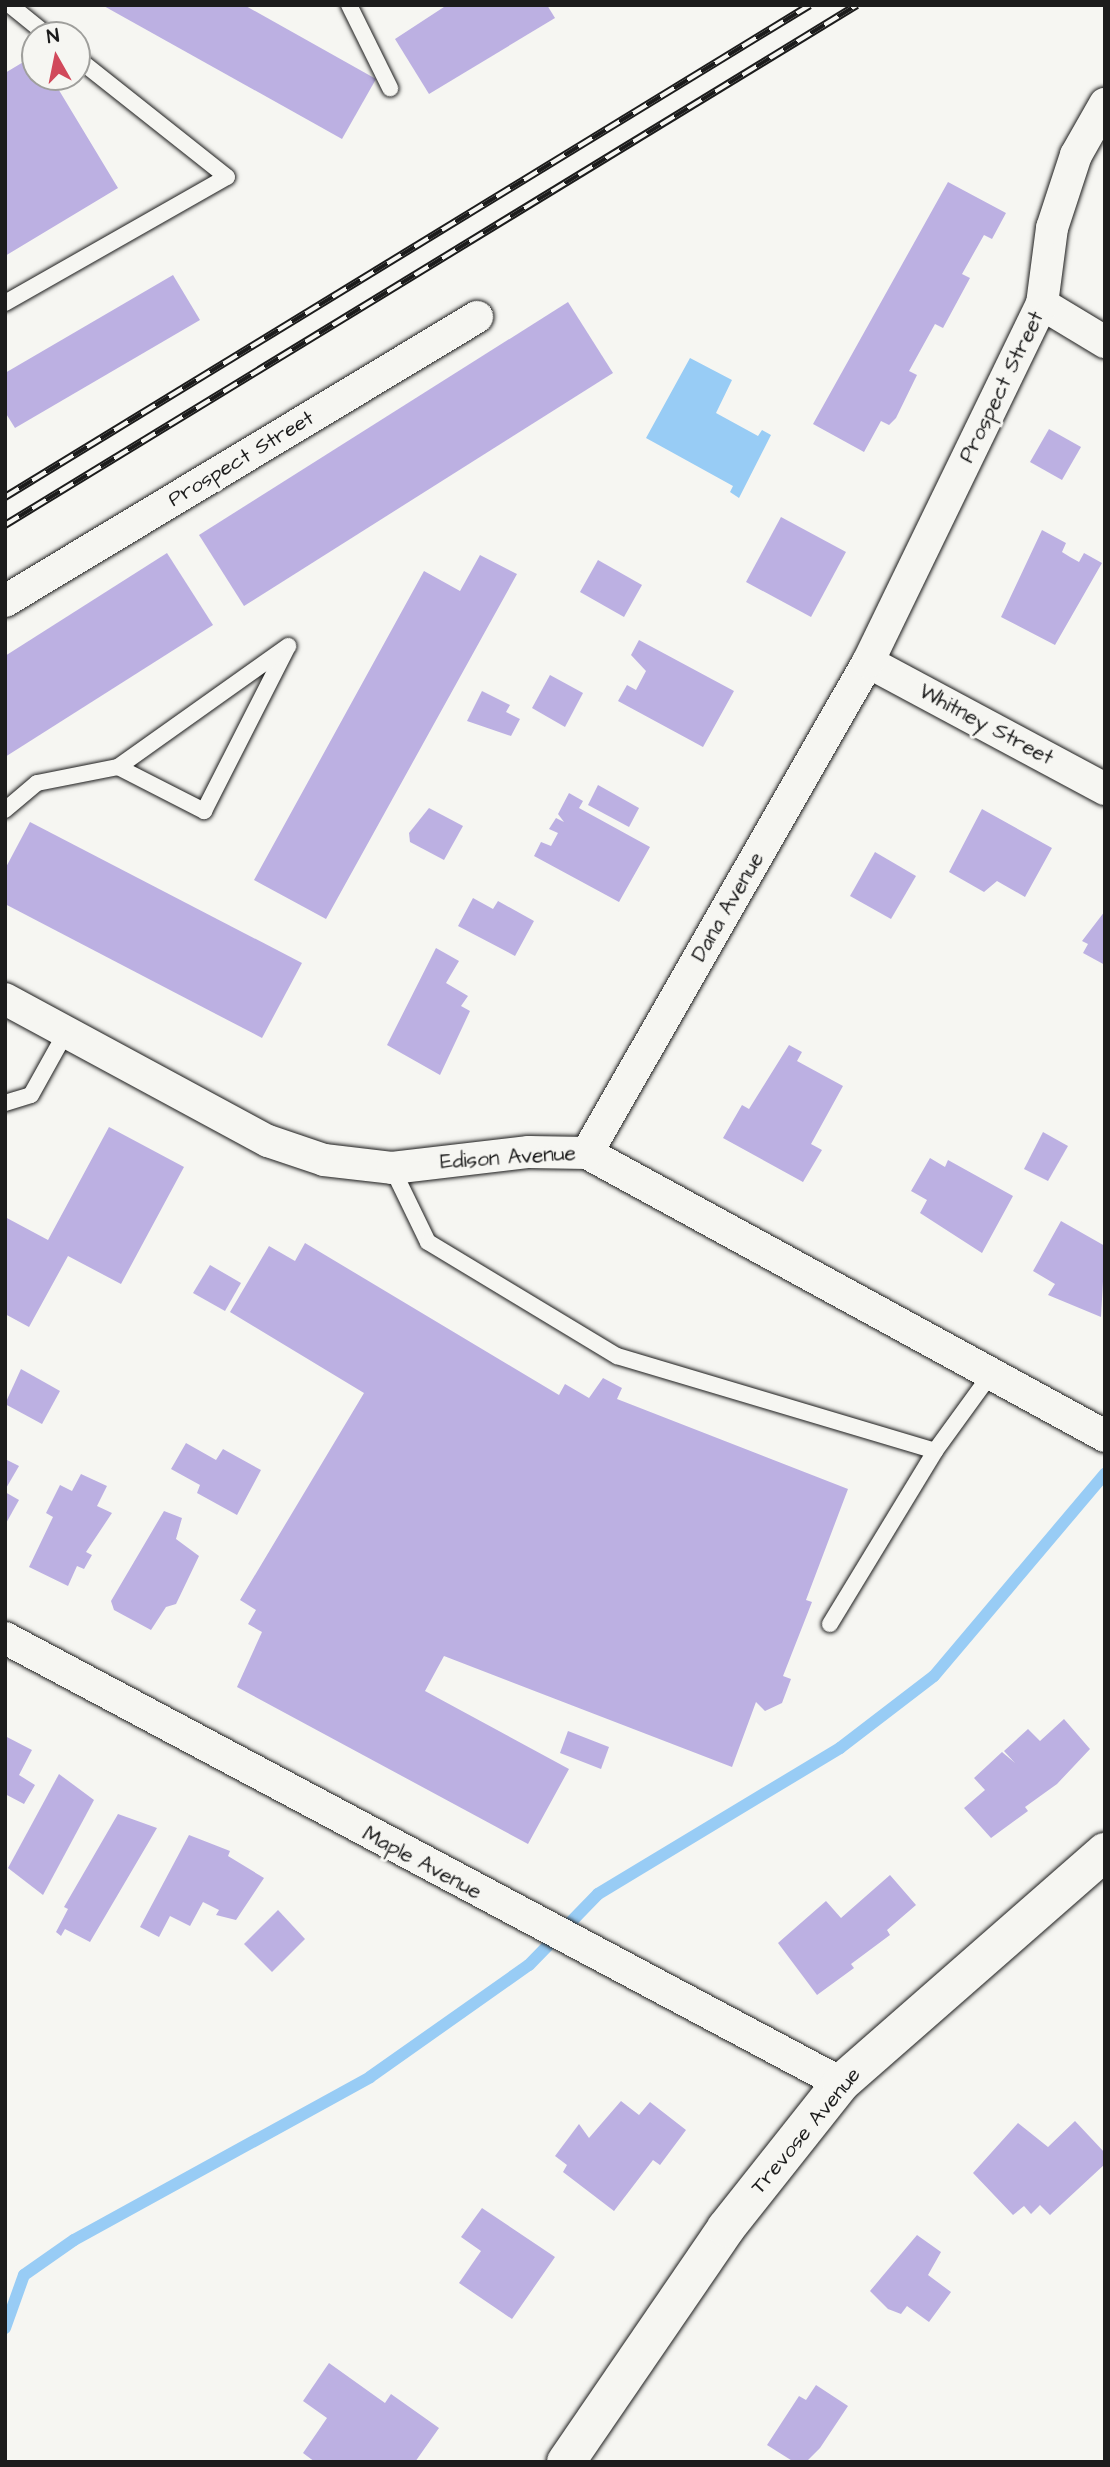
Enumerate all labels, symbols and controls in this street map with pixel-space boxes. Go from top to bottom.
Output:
north arrow [21,21,91,91]
text: N [45,22,61,51]
street label: Prospect Street [954,307,1050,467]
street label: Prospect Street [164,406,318,512]
street label: Whitney Street [915,679,1057,771]
street label: Dana Avenue [687,848,769,966]
street label: Edison Avenue [439,1141,577,1175]
street label: Maple Avenue [358,1821,486,1905]
street label: Trevose Avenue [746,2063,866,2199]

